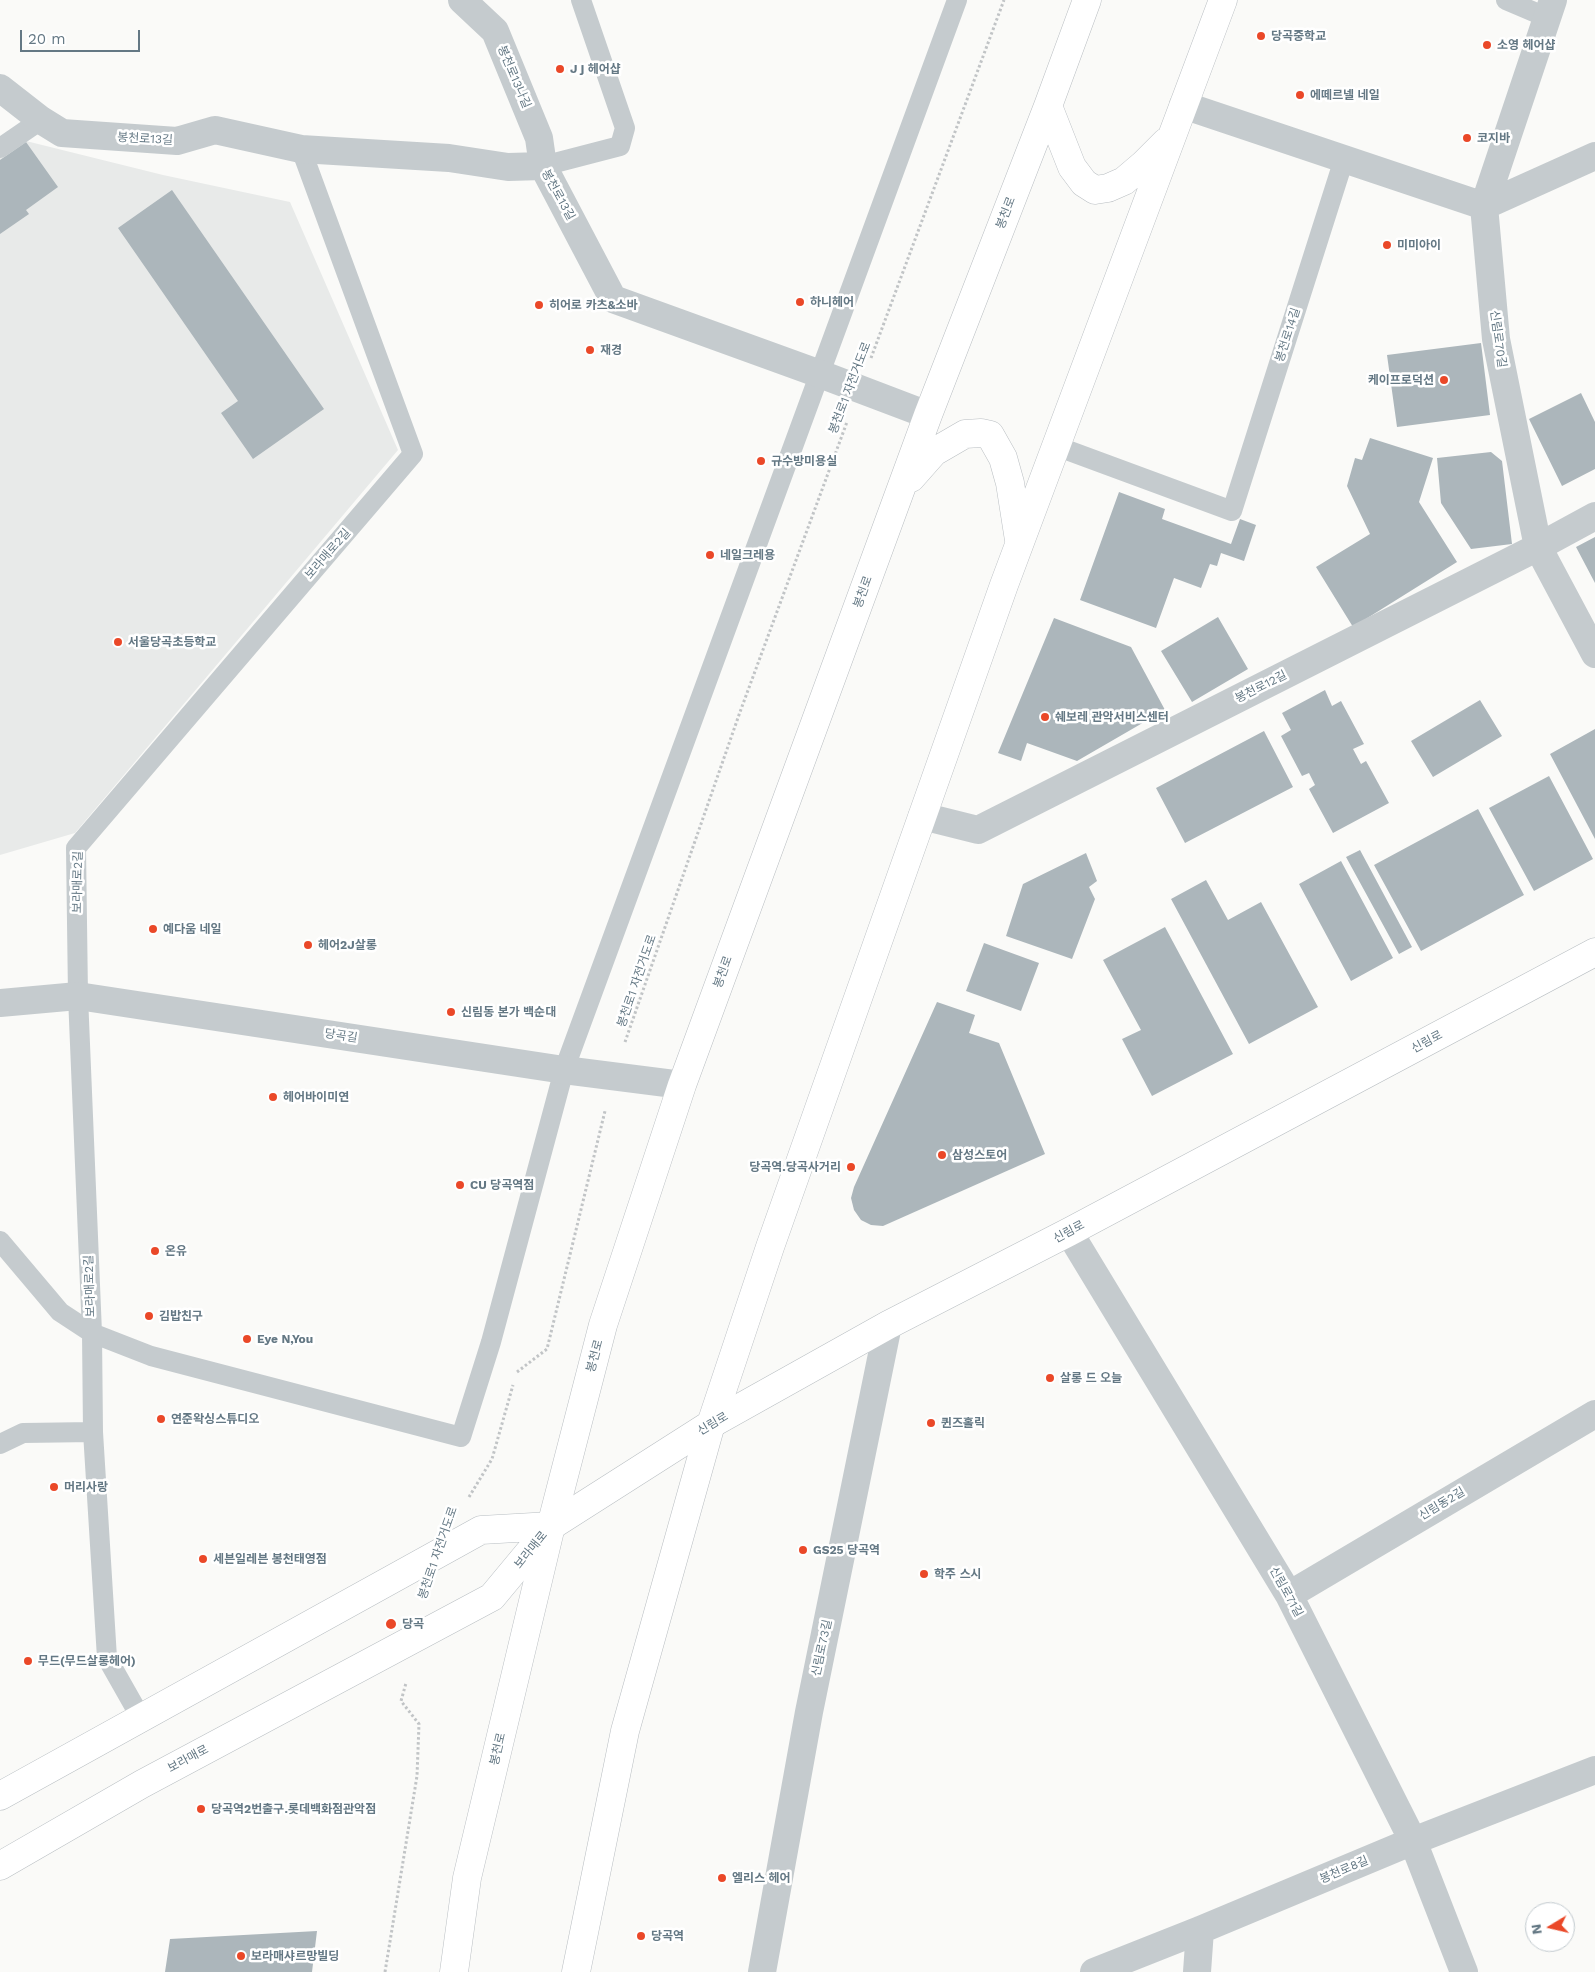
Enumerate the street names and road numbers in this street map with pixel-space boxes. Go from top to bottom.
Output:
street label: 봉천로13나길 [494,43,534,111]
street label: 봉천로13길 [117,130,173,148]
street label: 봉천로13길 [538,167,578,223]
street label: 봉천로 [993,195,1019,231]
street label: 봉천로14길 [1272,306,1304,364]
street label: 신림로70길 [1487,309,1509,369]
street label: 봉천로1 자전거도로 [826,340,874,436]
street label: 보라매로2길 [302,526,354,582]
street label: 봉천로 [851,574,875,610]
street label: 봉천로12길 [1233,668,1289,706]
street label: 보라매로2길 [70,851,86,913]
street label: 봉천로1 자전거도로 [614,933,660,1029]
street label: 봉천로 [711,954,735,990]
street label: 당곡길 [324,1026,358,1046]
street label: 신림로 [1409,1028,1445,1056]
street label: 신림로 [1051,1218,1087,1246]
street label: 보라매로2길 [82,1255,98,1317]
street label: 봉천로 [584,1338,606,1374]
street label: 신림로 [695,1409,731,1439]
street label: 신림동2길 [1416,1485,1468,1523]
street label: 봉천로1 자전거도로 [415,1505,461,1601]
street label: 보라매로 [512,1528,550,1572]
street label: 신림로71길 [1266,1564,1306,1620]
street label: 신림로73길 [809,1618,835,1678]
street label: 봉천로 [487,1731,509,1767]
street label: 보라매로 [165,1742,211,1776]
street label: 봉천로8길 [1317,1853,1371,1887]

